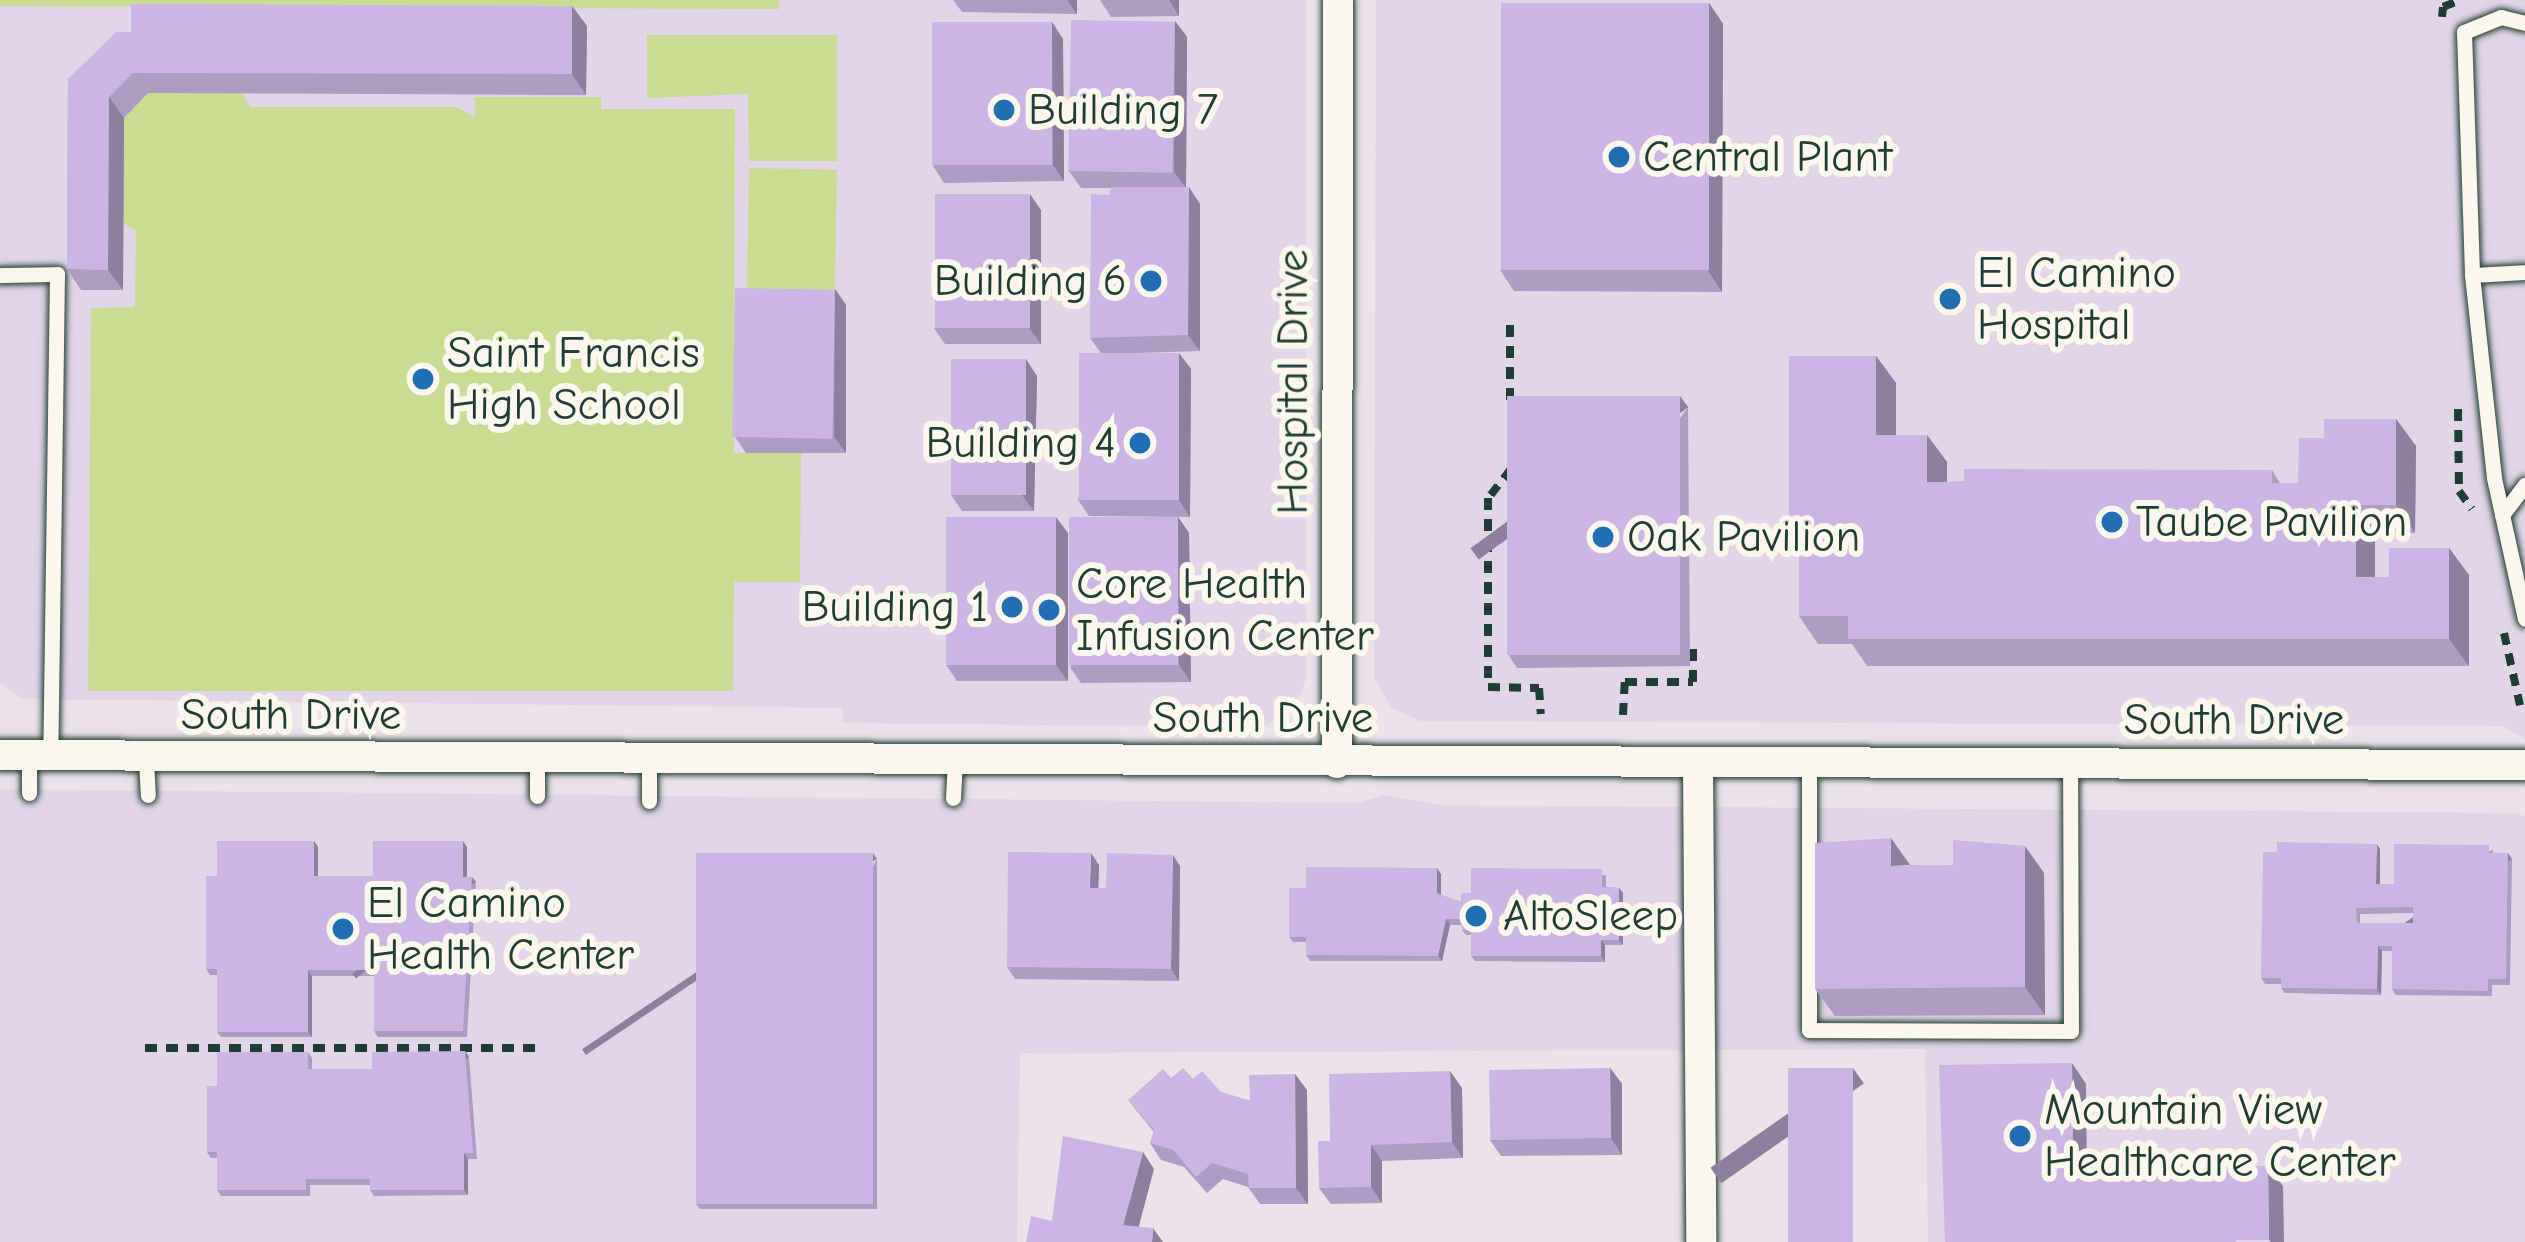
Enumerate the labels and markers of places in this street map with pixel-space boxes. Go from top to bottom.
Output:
place label: Building 7 [1028,83,1218,137]
marker: Building 7 [991,97,1017,123]
place label: Central Plant [1643,130,1892,184]
marker: Central Plant [1606,144,1632,170]
place label: El Camino Hospital [1977,246,2176,352]
place label: Building 6 [934,254,1127,308]
marker: Building 6 [1138,268,1164,294]
marker: El Camino Hospital [1934,283,1966,315]
place label: Saint Francis High School [447,326,700,432]
marker: Saint Francis High School [410,366,436,392]
place label: Building 4 [925,416,1116,470]
marker: Building 4 [1127,430,1153,456]
place label: Taube Pavilion [2136,495,2407,549]
marker: Taube Pavilion [2099,509,2125,535]
place label: Oak Pavilion [1627,510,1860,564]
marker: Oak Pavilion [1590,524,1616,550]
place label: Core Health Infusion Center [1076,557,1374,663]
place label: Building 1 [801,580,988,634]
marker: Building 1 [999,594,1025,620]
marker: Core Health Infusion Center [1033,594,1065,626]
place label: El Camino Health Center [367,876,634,982]
place label: AltoSleep [1503,889,1678,943]
marker: AltoSleep [1460,900,1492,932]
marker: El Camino Health Center [330,916,356,942]
place label: Mountain View Healthcare Center [2044,1083,2396,1189]
marker: Mountain View Healthcare Center [2007,1123,2033,1149]

